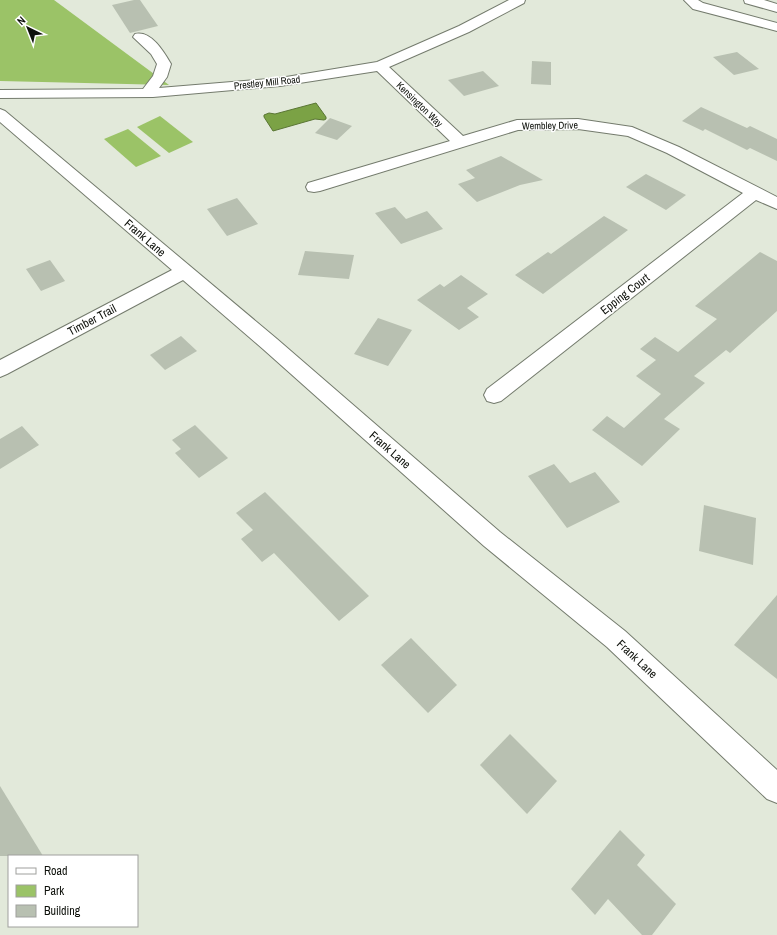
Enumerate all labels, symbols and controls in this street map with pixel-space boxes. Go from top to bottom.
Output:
north arrow [8,8,48,48]
text: N [14,13,28,28]
street label: Prestley Mill Road [233,73,301,92]
street label: Kensington Way [394,79,446,130]
street label: Wembley Drive [522,119,579,132]
street label: Frank Lane [121,216,169,260]
street label: Epping Court [597,270,653,318]
street label: Timber Trail [65,301,119,339]
street label: Frank Lane [366,428,414,472]
street label: Frank Lane [613,636,661,682]
legend [8,855,138,927]
text: Road [44,863,68,879]
text: Park [44,883,64,899]
text: Building [44,903,81,919]

